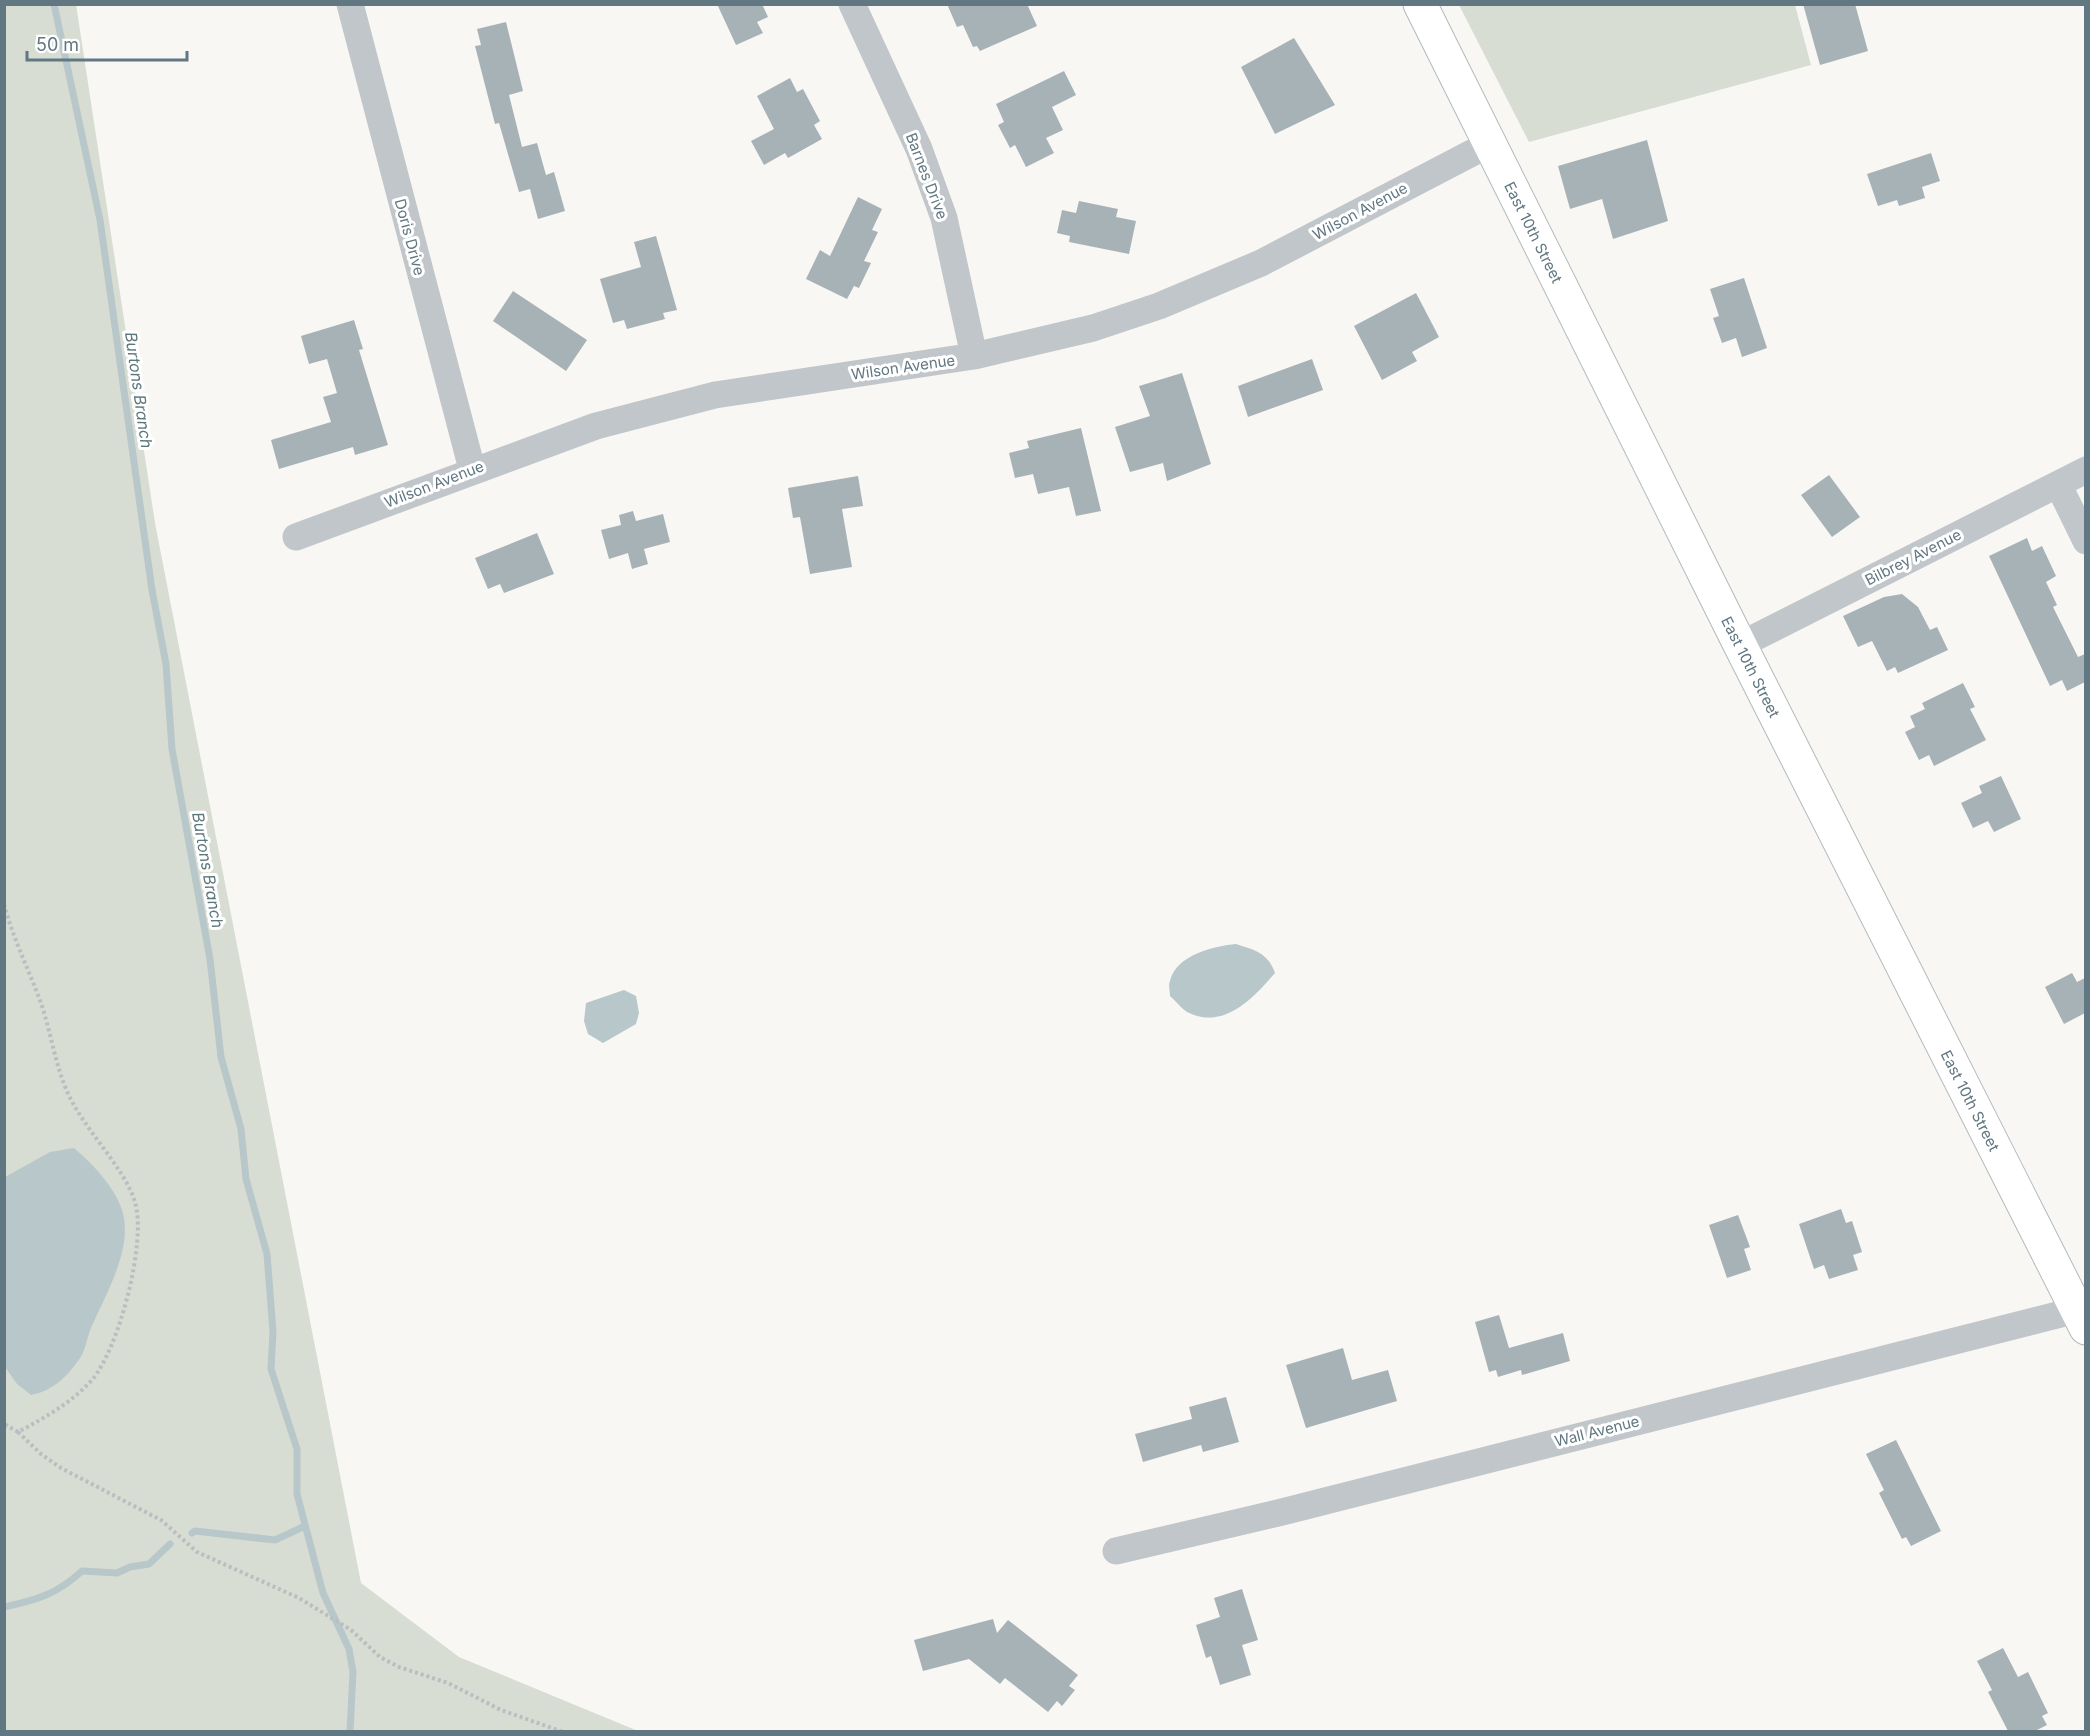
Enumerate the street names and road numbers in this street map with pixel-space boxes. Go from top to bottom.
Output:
street label: Barnes Drive [902,130,952,222]
street label: Wilson Avenue [1309,178,1411,244]
street label: East 10th Street [1501,178,1567,286]
street label: Doris Drive [391,197,429,277]
street label: Wilson Avenue [850,350,956,384]
street label: Wilson Avenue [382,456,486,512]
street label: Bilbrey Avenue [1862,525,1964,589]
street label: East 10th Street [1718,613,1785,721]
street label: East 10th Street [1937,1047,2004,1154]
street label: Wall Avenue [1553,1411,1641,1451]

